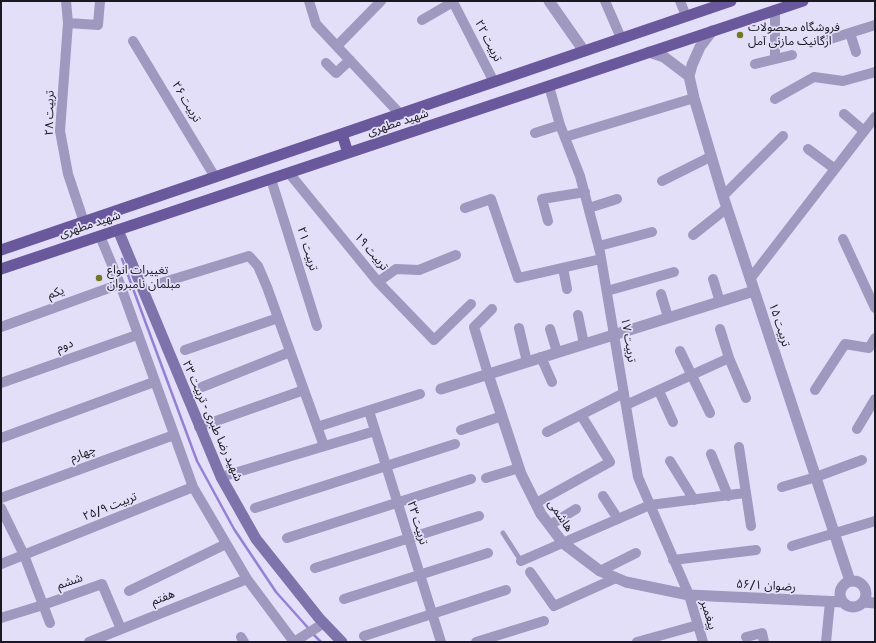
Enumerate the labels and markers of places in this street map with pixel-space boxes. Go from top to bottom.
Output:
place label: فروشگاه محصولات ارگانیک مازنی آمل [748,21,840,49]
marker: فروشگاه محصولات ارگانیک مازنی آمل [735,30,745,40]
place label: تغییرات انواع مبلمان نامبروان [107,264,181,292]
marker: تغییرات انواع مبلمان نامبروان [94,273,104,283]

